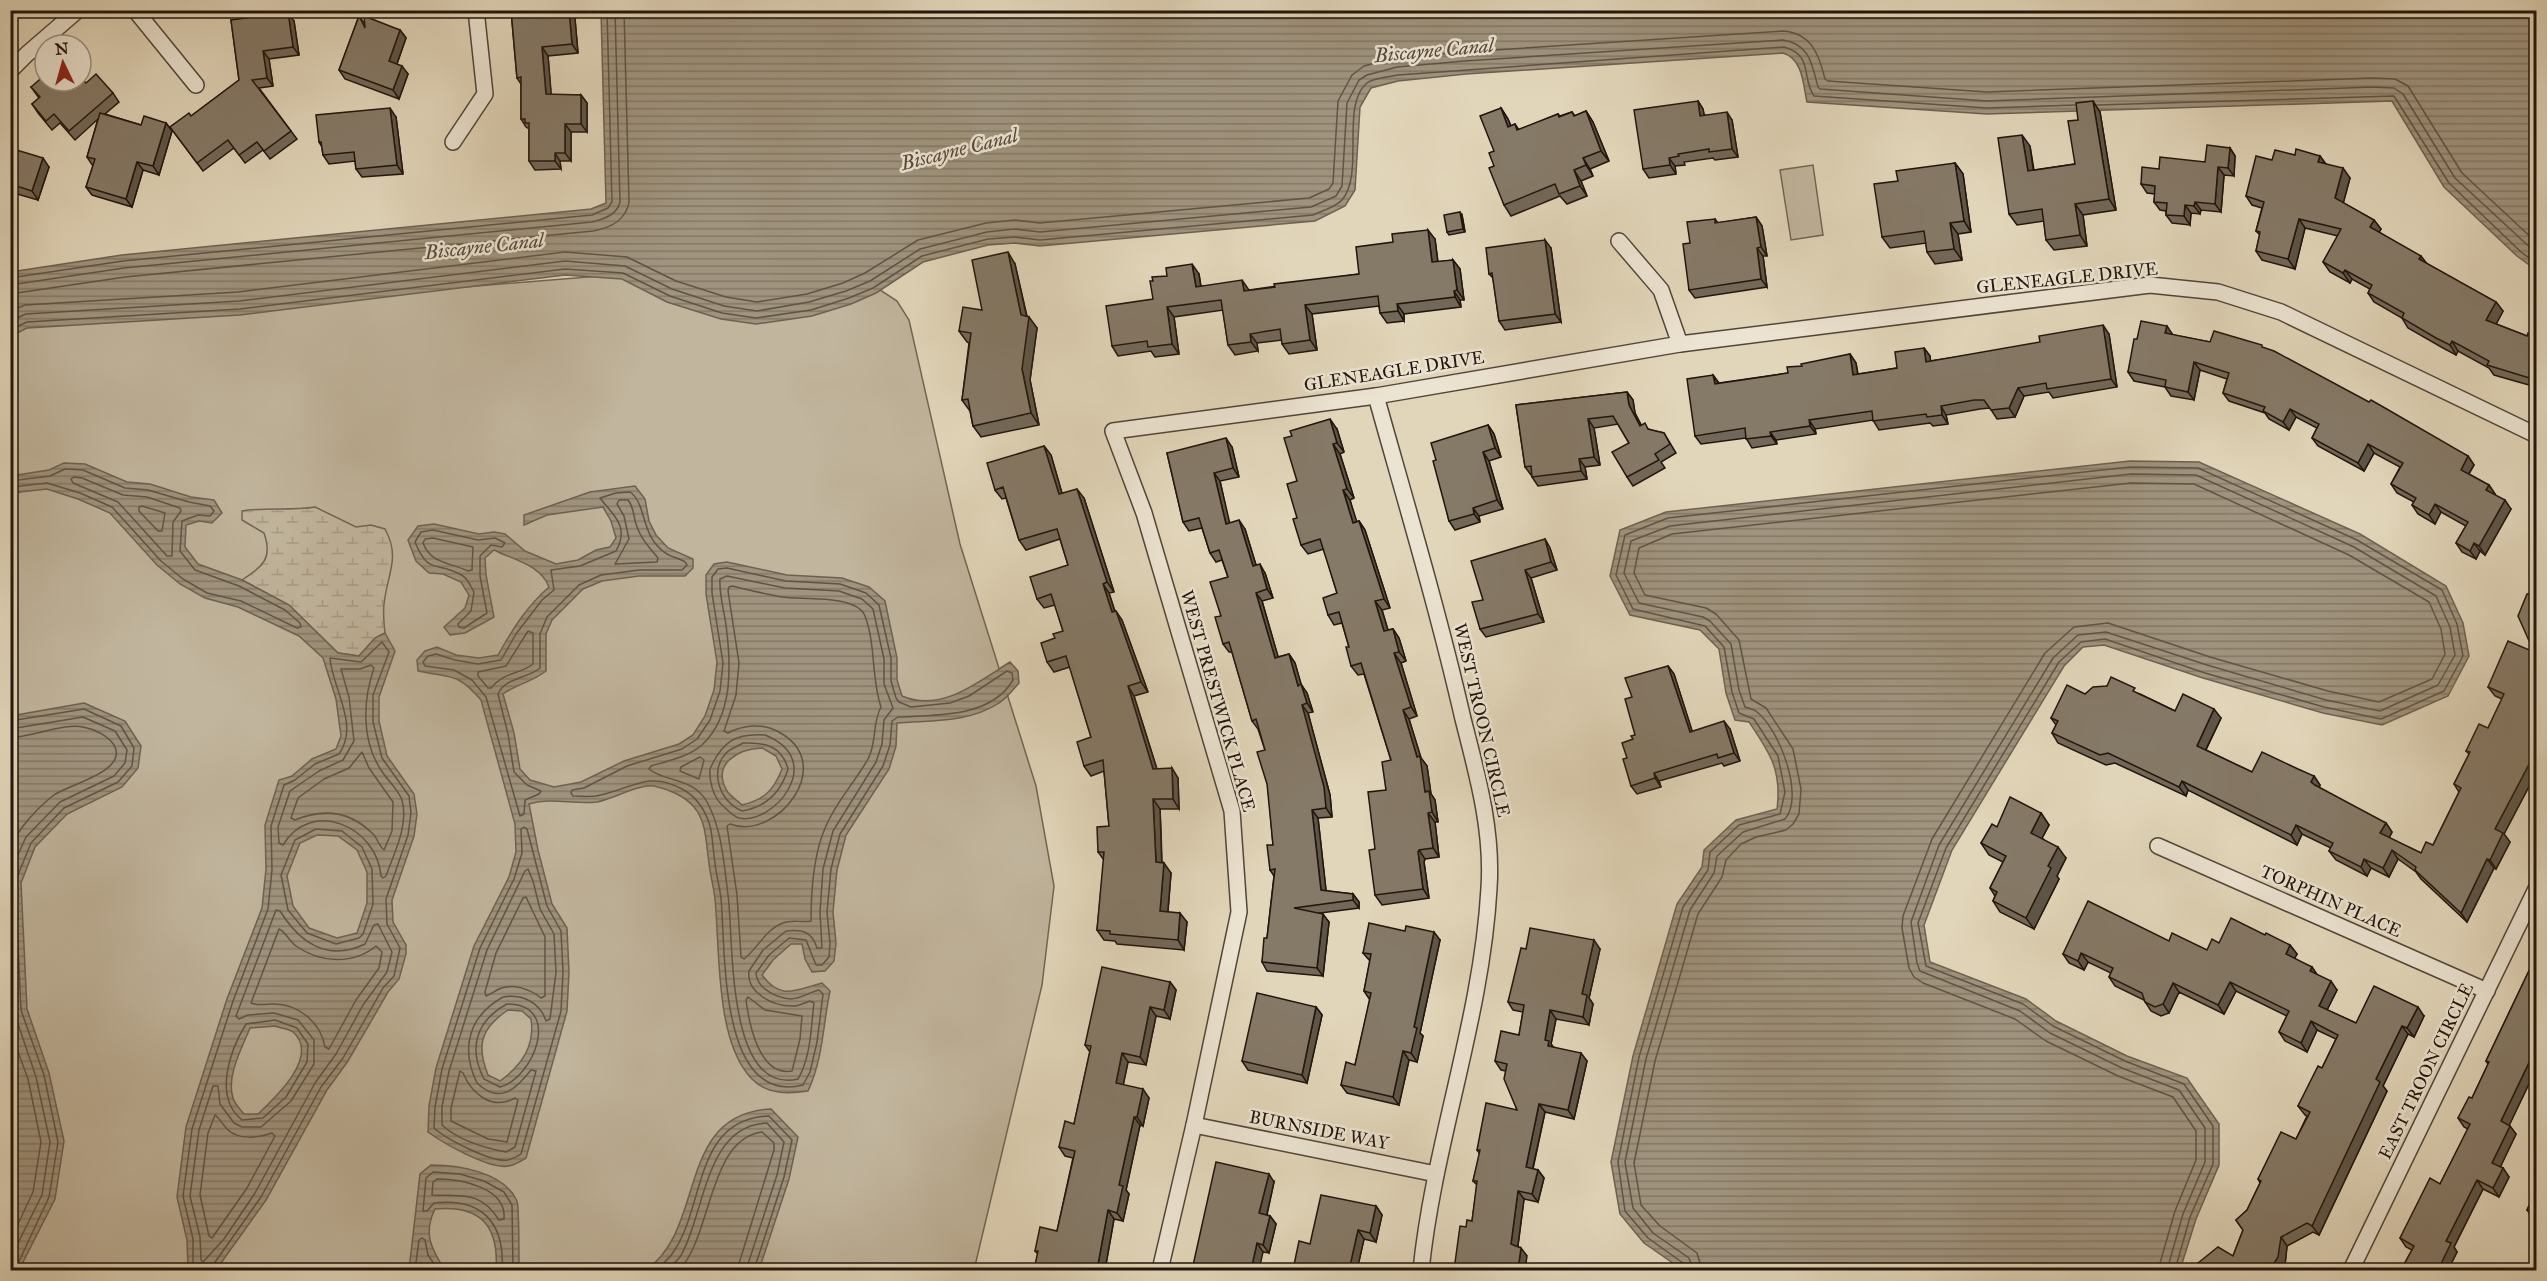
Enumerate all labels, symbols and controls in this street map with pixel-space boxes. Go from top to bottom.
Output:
north arrow [33,33,93,93]
water label: Biscayne Canal [1372,33,1496,67]
text: N [54,38,70,59]
water label: Biscayne Canal [897,122,1022,175]
water label: Biscayne Canal [422,228,546,264]
street label: GLENEAGLE DRIVE [1975,258,2159,298]
street label: GLENEAGLE DRIVE [1302,346,1486,396]
street label: WEST PRESTWICK PLACE [1176,588,1260,814]
street label: WEST TROON CIRCLE [1449,621,1515,819]
street label: TORPHIN PLACE [2257,860,2405,942]
street label: EAST TROON CIRCLE [2374,979,2478,1163]
street label: BURNSIDE WAY [1247,1106,1391,1154]

